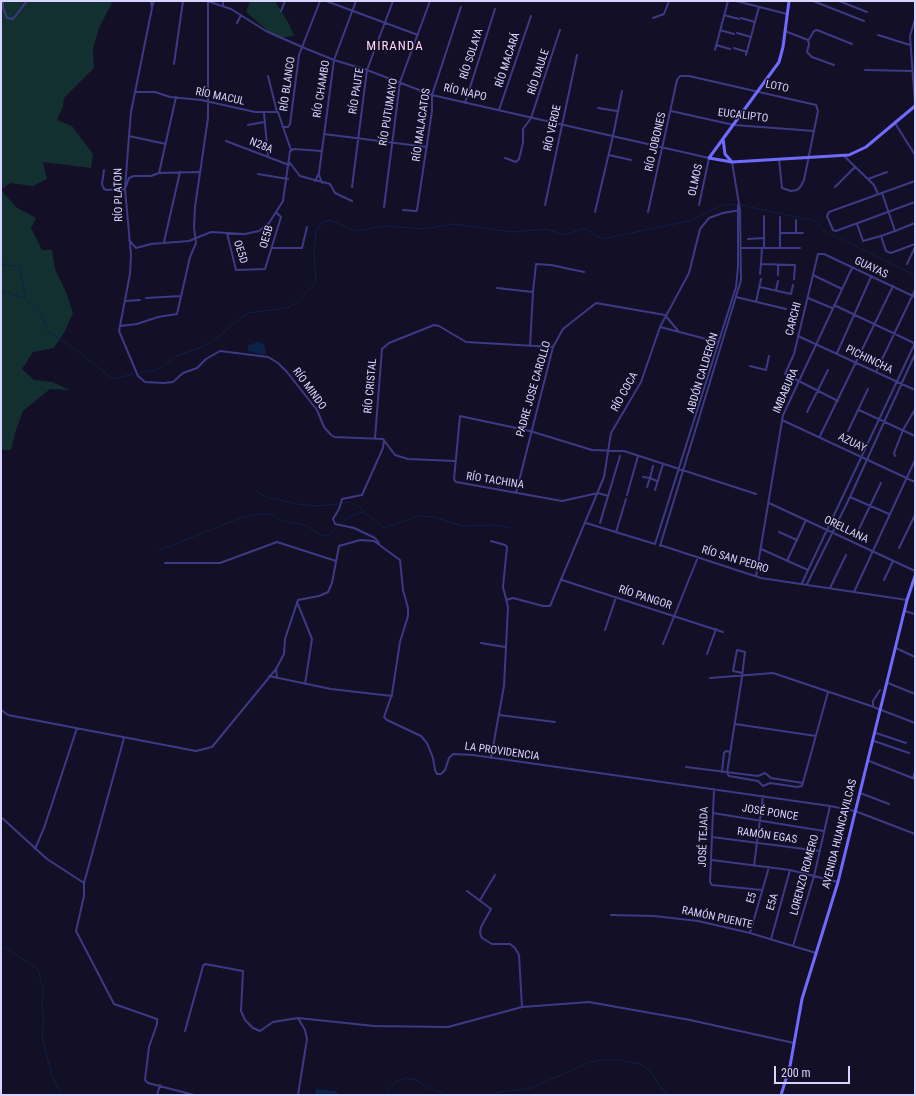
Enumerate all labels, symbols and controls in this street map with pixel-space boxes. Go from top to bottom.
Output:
street label: RÍO SOLAYA [458,27,486,81]
street label: RÍO MACARÁ [493,31,523,89]
district label: MIRANDA [366,39,424,55]
street label: RÍO DAULE [525,48,553,96]
street label: RÍO BLANCO [278,56,298,112]
street label: RÍO CHAMBO [311,59,333,119]
street label: RÍO PAUTE [347,67,367,115]
street label: RÍO PUTUMAYO [377,77,401,147]
street label: LOTO [764,78,790,96]
street label: RÍO NAPO [442,82,488,104]
street label: RÍO MACUL [194,85,246,109]
street label: RÍO MALACATOS [410,88,434,162]
street label: RÍO VERDE [542,104,564,152]
street label: EUCALIPTO [717,106,769,126]
street label: RÍO JOBONES [643,111,669,173]
street label: N28A [247,135,275,157]
street label: OLMOS [686,163,706,197]
street label: RÍO PLATON [112,168,126,222]
street label: OE5B [257,224,277,250]
street label: OE5D [230,239,250,265]
street label: GUAYAS [852,254,890,282]
street label: CARCHI [783,301,805,337]
street label: ABDÓN CALDERÓN [684,331,722,415]
street label: PADRE JOSE CAROLLO [514,340,554,438]
street label: PICHINCHA [843,343,895,377]
street label: RÍO CRISTAL [362,358,380,414]
street label: RÍO MINDO [289,366,329,412]
street label: IMBABURA [771,366,801,416]
street label: RÍO COCA [609,370,641,414]
street label: AZUAY [836,431,868,455]
street label: RÍO TACHINA [465,470,525,492]
street label: ORELLANA [821,514,871,546]
street label: RÍO SAN PEDRO [700,544,770,576]
street label: RÍO PANGOR [617,583,673,613]
street label: LA PROVIDENCIA [464,740,540,764]
street label: AVENIDA HUANCAVILCAS [820,778,860,890]
street label: JOSÉ PONCE [741,802,799,824]
street label: JOSÉ TEJADA [696,806,712,868]
street label: RAMÓN EGAS [736,825,798,847]
street label: LORENZO ROMERO [788,833,822,917]
street label: E5 [744,891,760,905]
street label: E5A [764,892,782,912]
street label: RAMÓN PUENTE [680,904,754,932]
scale bar [776,1058,852,1084]
text: 200 m [781,1066,811,1080]

